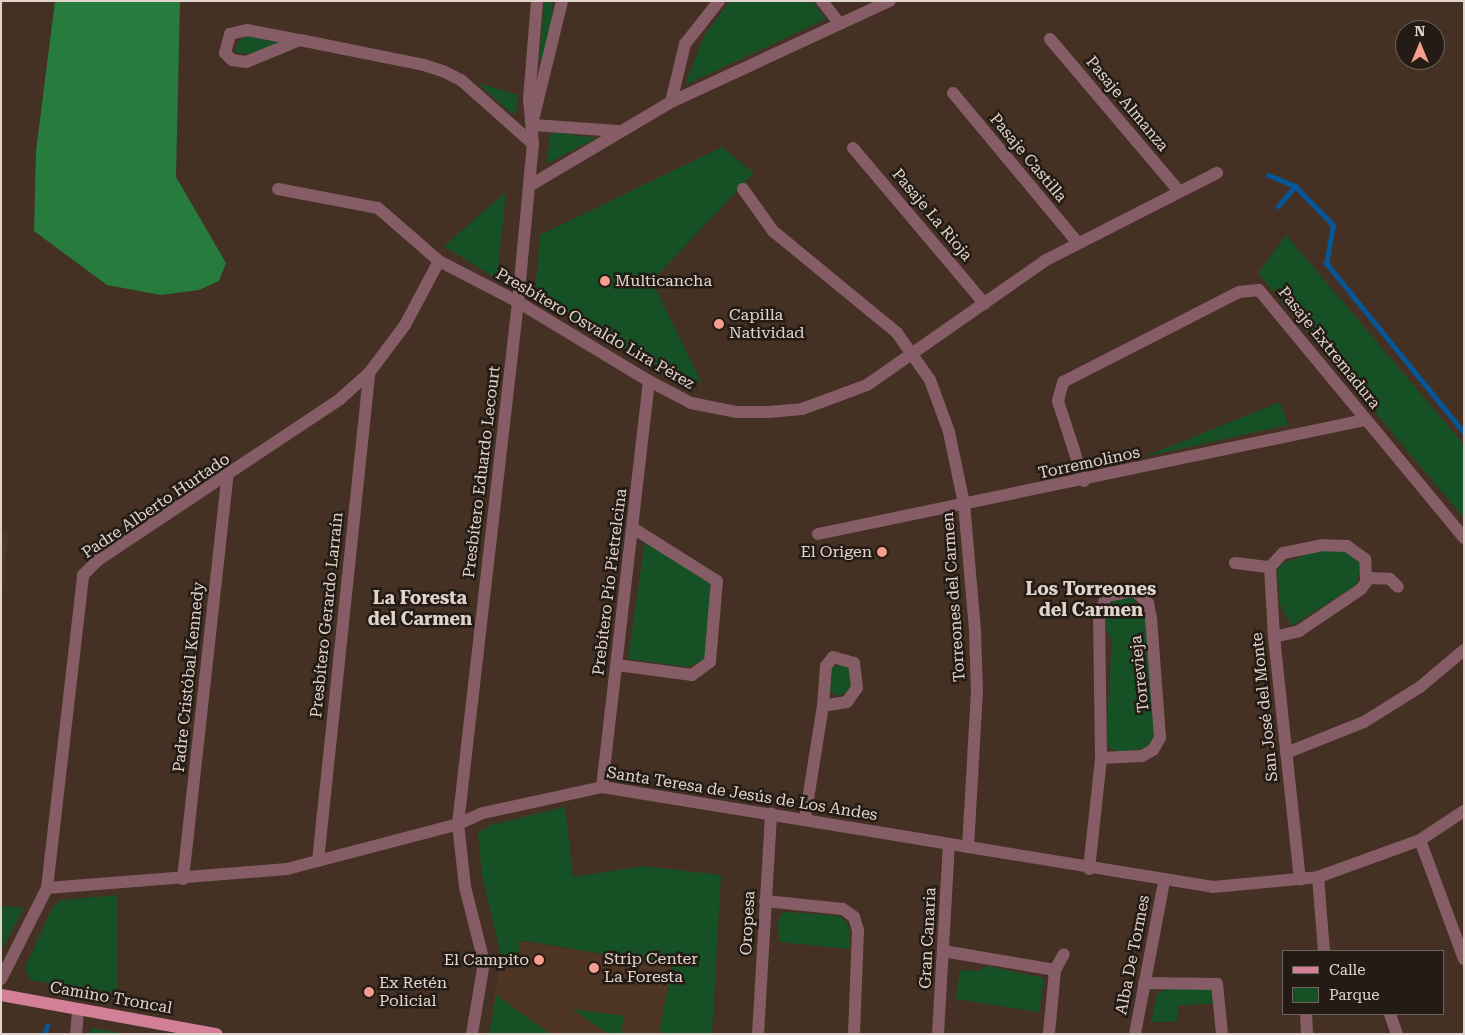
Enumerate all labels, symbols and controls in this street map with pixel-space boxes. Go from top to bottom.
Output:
north arrow [1395,20,1445,70]
text: N [1415,23,1425,39]
street label: Pasaje Almanza [1082,52,1172,156]
street label: Pasaje Castilla [985,110,1071,206]
street label: Pasaje La Rioja [888,165,976,265]
street label: Presbítero Osvaldo Lira Pérez [492,264,698,394]
place label: Multicancha [615,271,712,291]
marker: Multicancha [599,275,611,287]
street label: Pasaje Extremadura [1274,283,1384,413]
place label: Capilla Natividad [729,305,805,343]
marker: Capilla Natividad [713,318,725,330]
street label: Presbítero Eduardo Lecourt [459,365,505,579]
street label: Torremolinos [1036,443,1142,483]
street label: Padre Alberto Hurtado [78,449,234,563]
street label: Prebítero Pío Pietrelcina [589,487,631,677]
street label: Presbítero Gerardo Larraín [307,511,347,719]
street label: Torreones del Carmen [938,511,970,683]
place label: El Origen [801,542,872,562]
marker: El Origen [876,546,888,558]
district label: Los Torreones del Carmen [1026,579,1156,622]
street label: Padre Cristóbal Kennedy [169,581,209,773]
district label: La Foresta del Carmen [368,588,472,630]
street label: San José del Monte [1248,632,1282,782]
street label: Torrevieja [1126,634,1154,714]
street label: Santa Teresa de Jesús de Los Andes [605,763,879,825]
street label: Gran Canaria [916,887,940,989]
street label: Oropesa [737,890,759,956]
street label: Alba De Tormes [1112,894,1154,1016]
place label: Strip Center La Foresta [604,949,698,987]
place label: El Campito [444,950,529,970]
legend [1282,950,1445,1015]
marker: El Campito [533,954,545,966]
text: Calle [1329,961,1365,979]
marker: Strip Center La Foresta [588,962,600,974]
place label: Ex Retén Policial [379,973,447,1011]
street label: Camino Troncal [48,978,174,1018]
marker: Ex Retén Policial [363,986,375,998]
text: Parque [1329,986,1380,1004]

